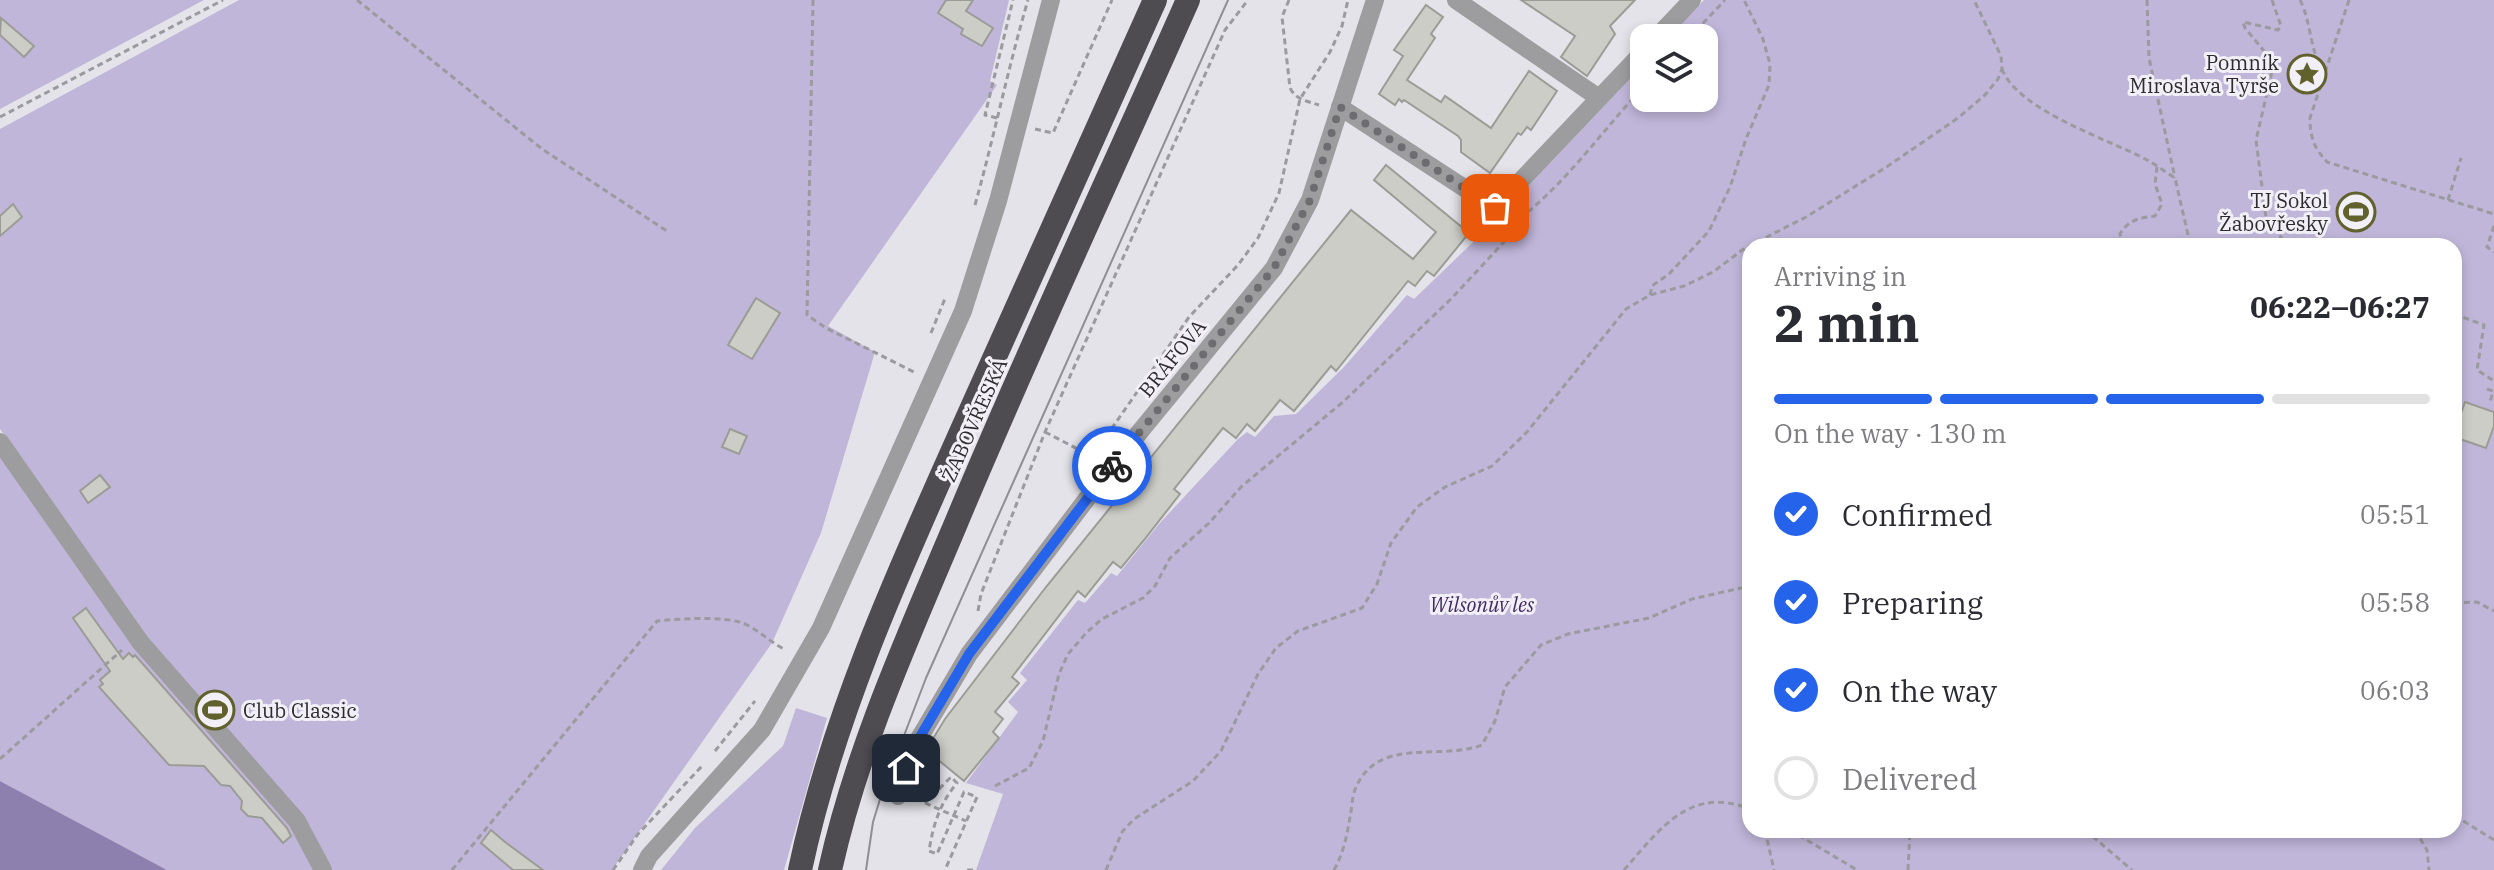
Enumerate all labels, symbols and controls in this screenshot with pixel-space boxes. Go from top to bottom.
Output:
map controls [1630,24,1718,112]
button: layers [1630,24,1718,112]
place label: Pomník Miroslava Tyrše [2130,49,2279,99]
place icon: Pomník Miroslava Tyrše [2286,53,2328,95]
pin [1461,174,1529,242]
icon: bag [1473,186,1517,230]
place label: TJ Sokol Žabovřesky [2219,187,2328,237]
sports icon: TJ Sokol Žabovřesky [2335,191,2377,233]
text: Arriving in [1774,259,1907,293]
text: 06:22–06:27 [2250,287,2430,326]
text: 2 min [1774,289,1920,356]
street label: BRÁFOVA [1132,313,1212,403]
street label: ŽABOVŘESKÁ [935,354,1013,486]
text: On the way · 130 m [1774,416,2007,450]
courier [1072,426,1152,506]
icon: bike [1090,444,1134,488]
icon: check [1774,492,1818,536]
text: Confirmed [1842,495,1993,534]
text: 05:51 [2360,497,2430,531]
icon: check [1774,580,1818,624]
text: Preparing [1842,583,1983,622]
text: 05:58 [2360,585,2430,619]
park label: Wilsonův les [1430,591,1535,618]
icon: check [1774,668,1818,712]
text: On the way [1842,671,1997,710]
text: 06:03 [2360,673,2430,707]
sports icon: Club Classic [194,689,236,731]
place label: Club Classic [243,697,357,724]
pin [872,734,940,802]
icon: home [884,746,928,790]
text: Delivered [1842,759,1977,798]

